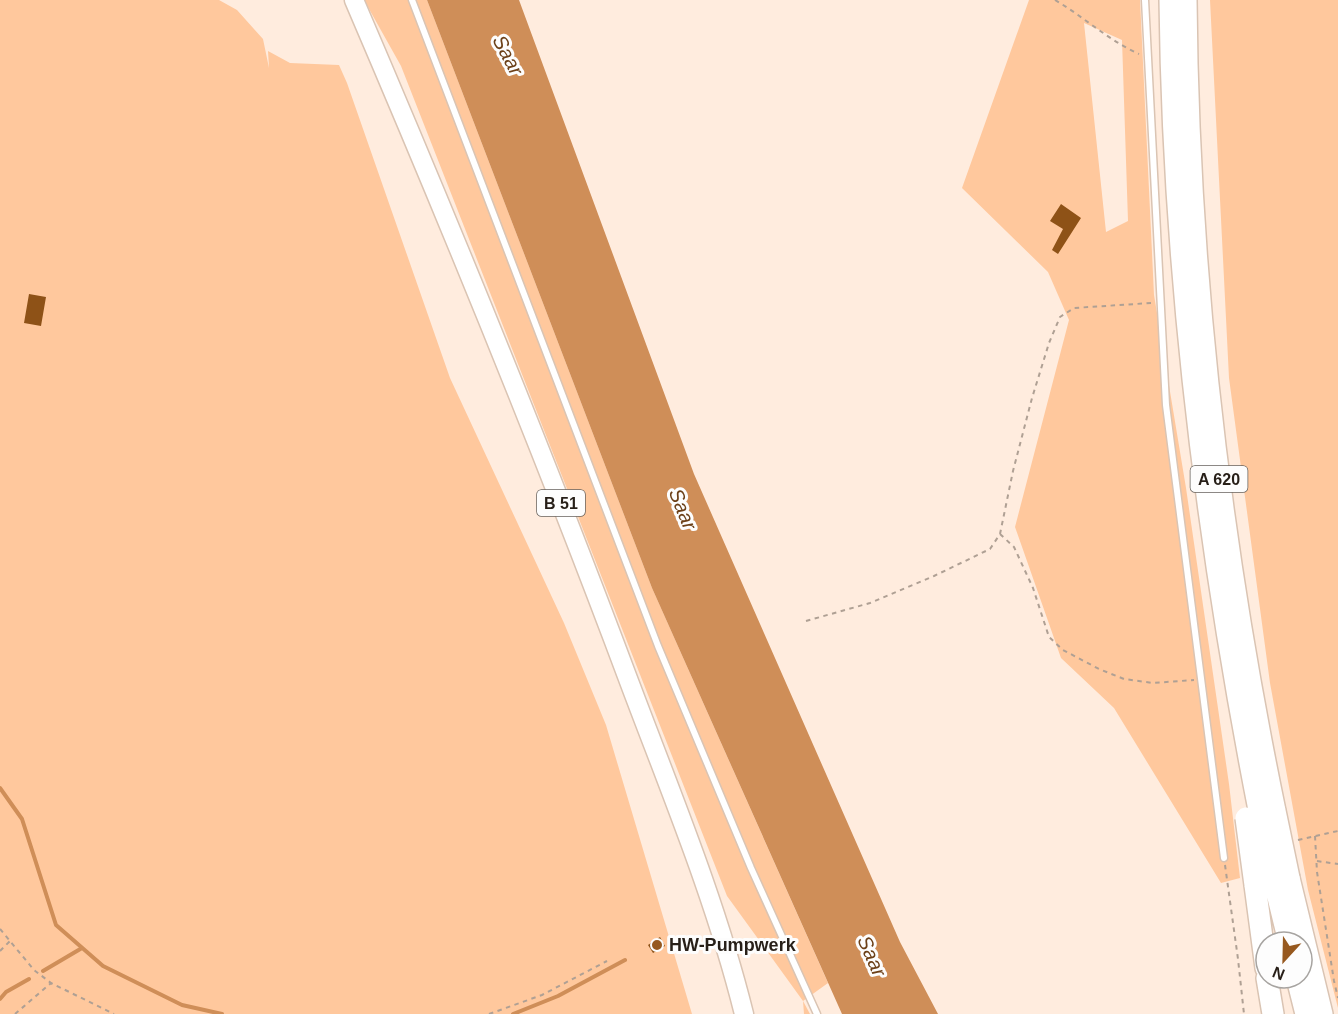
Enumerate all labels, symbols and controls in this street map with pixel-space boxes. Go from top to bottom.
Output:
water label: Saar [488,31,528,80]
road number: A 620 [1190,466,1248,492]
water label: Saar [665,485,702,534]
road number: B 51 [537,490,585,516]
north arrow [1254,930,1314,990]
water label: Saar [853,932,891,981]
place label: HW-Pumpwerk [669,935,797,955]
marker: HW-Pumpwerk [650,938,664,952]
text: N [1270,963,1287,983]

